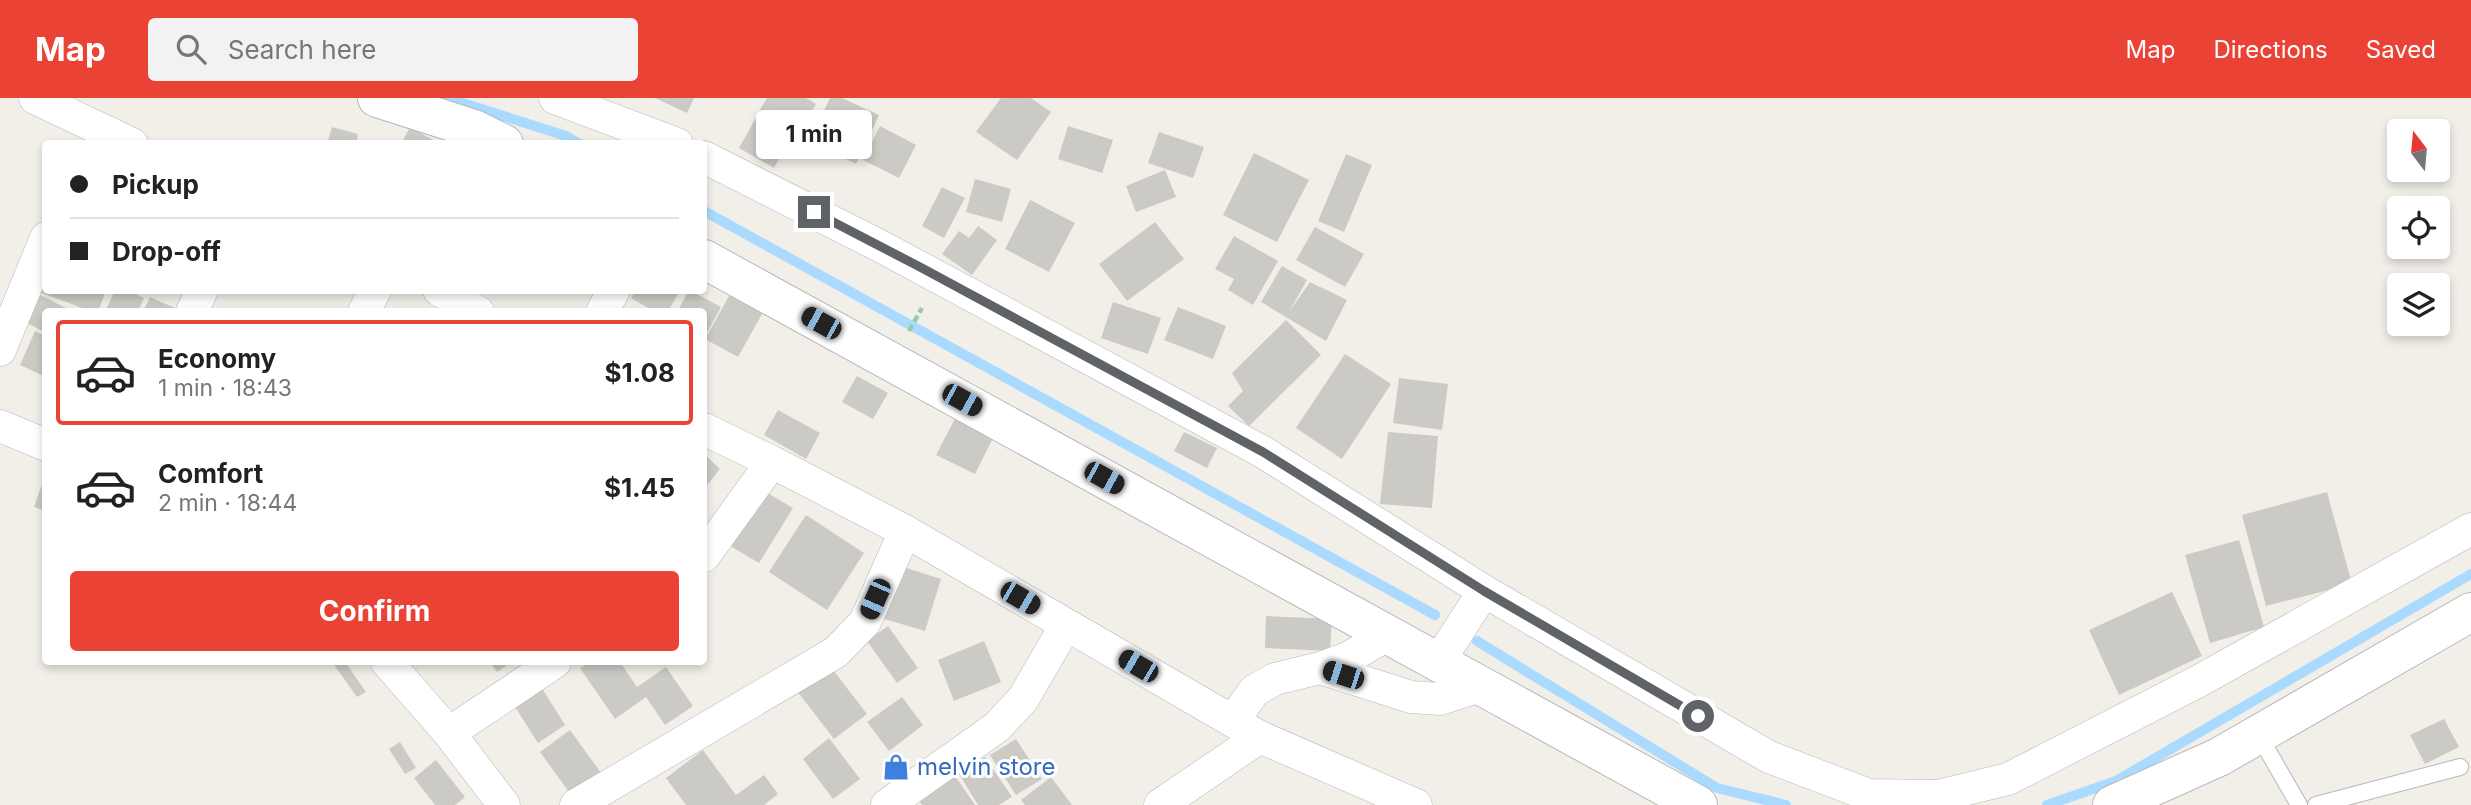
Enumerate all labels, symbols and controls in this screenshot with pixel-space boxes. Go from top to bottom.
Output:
search box [148,18,638,81]
text: Map [35,29,106,69]
icon: search [172,30,210,68]
text: Search here [228,34,376,65]
text: Map [2126,35,2175,64]
text: Directions [2213,35,2328,64]
text: Saved [2366,35,2436,64]
callout: 1 min [756,110,872,159]
north arrow [2387,119,2450,182]
map controls [2387,119,2450,336]
text: 1 min [786,120,842,148]
text: Pickup [112,169,199,200]
route end [798,196,830,228]
button: locate [2387,196,2450,259]
text: Drop-off [112,236,221,267]
button: layers [2387,273,2450,336]
car [798,304,845,342]
icon: car [74,341,137,404]
text: Economy [158,343,276,374]
text: $1.08 [604,357,675,388]
text: 1 min · 18:43 [158,374,292,402]
car [939,381,986,419]
icon: car [74,456,137,519]
text: Comfort [158,458,263,489]
car [1081,459,1128,497]
text: $1.45 [604,472,675,503]
text: 2 min · 18:44 [158,489,297,517]
button: Confirm [70,571,679,651]
car [857,576,894,622]
car [997,578,1044,618]
car [1115,646,1162,686]
car [1320,659,1367,691]
route start [1682,700,1714,732]
shop icon: melvin store [881,752,911,782]
place label: melvin store [917,752,1055,781]

